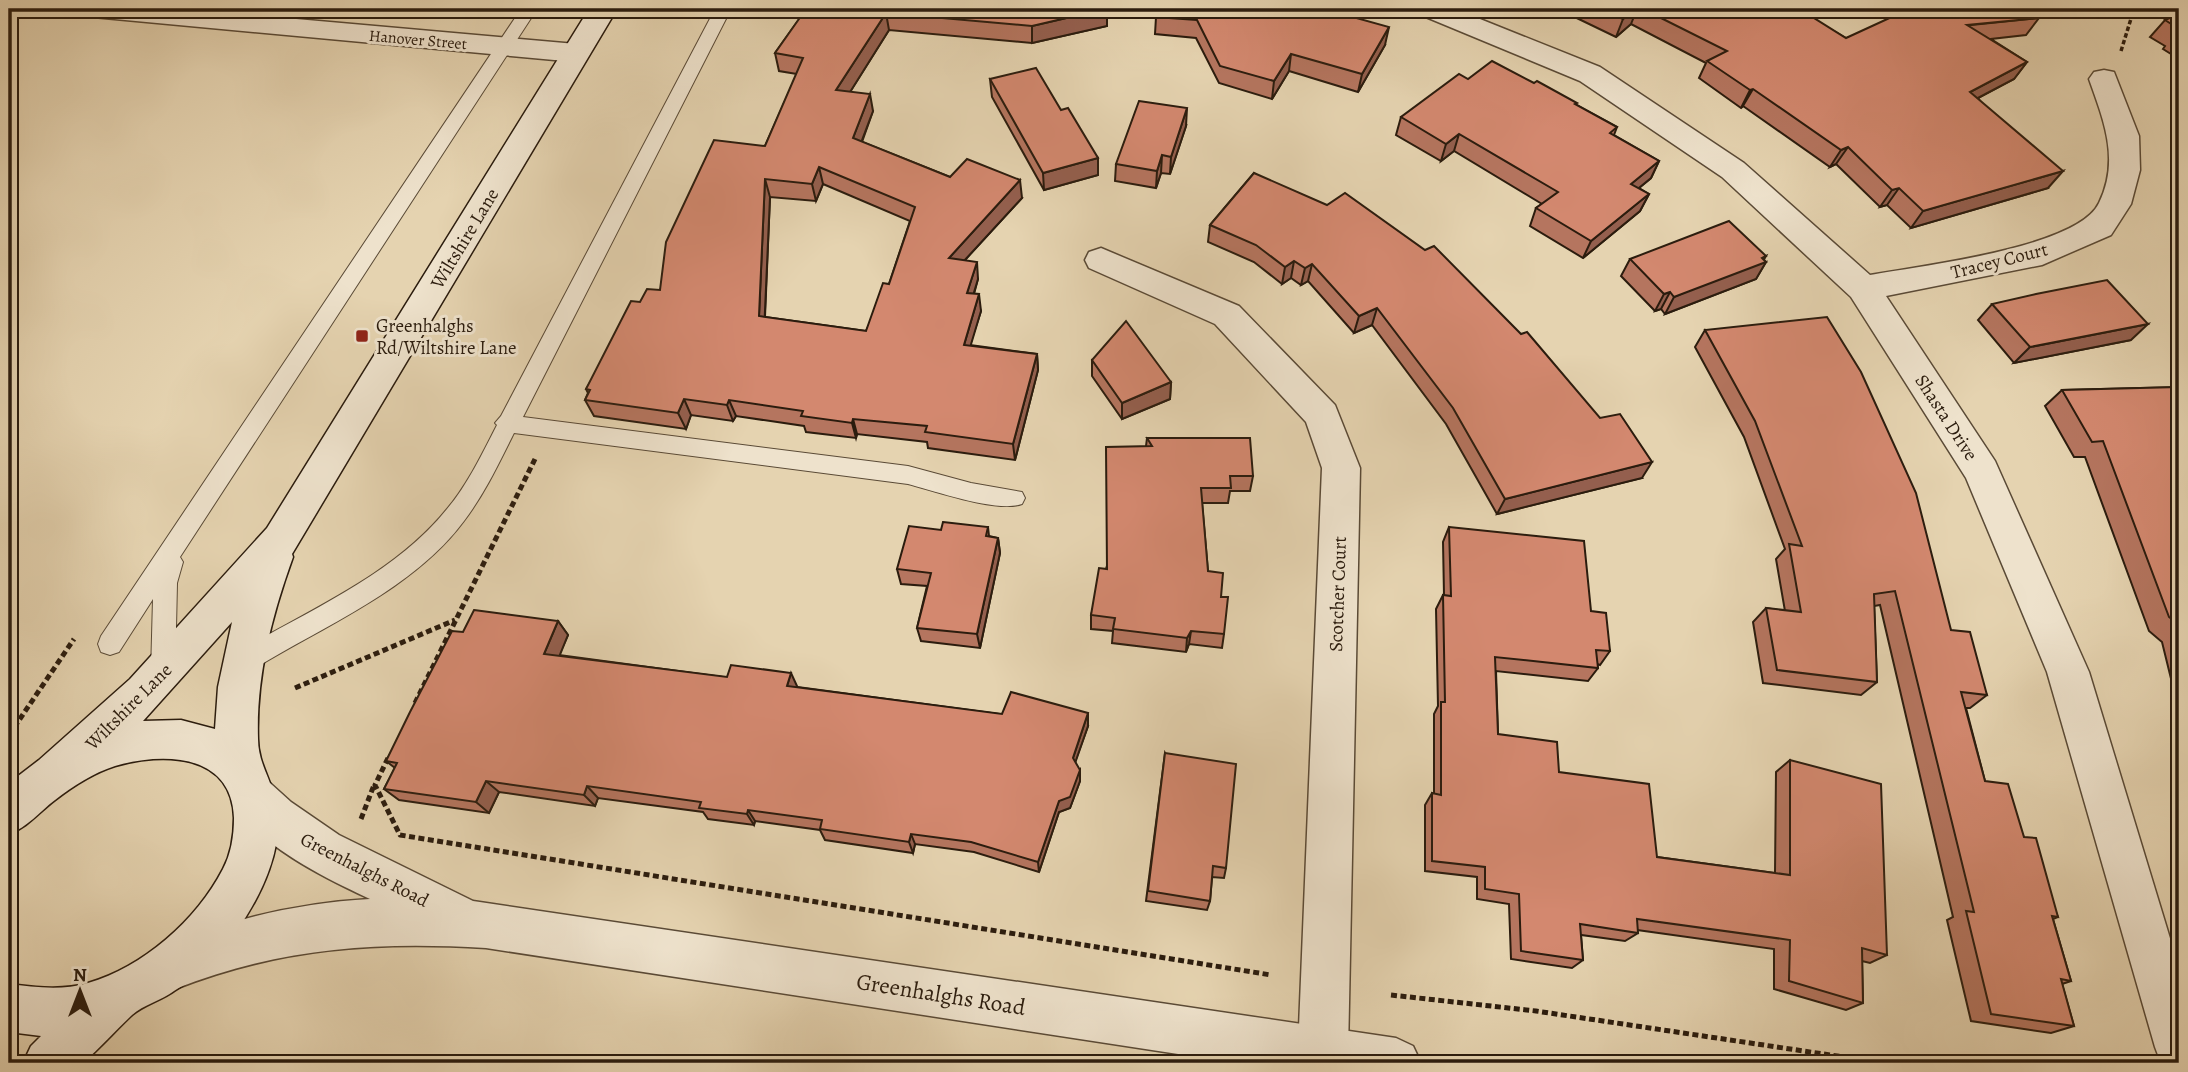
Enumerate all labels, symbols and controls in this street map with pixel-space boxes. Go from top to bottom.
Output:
street label: Hanover Street [368,25,468,55]
street label: Wiltshire Lane [424,183,505,295]
street label: Tracey Court [1948,236,2050,286]
place label: Greenhalghs Rd/Wiltshire Lane [376,313,517,361]
marker: Greenhalghs Rd/Wiltshire Lane [354,328,370,344]
street label: Shasta Drive [1909,369,1984,466]
street label: Scotcher Court [1323,536,1353,652]
street label: Wiltshire Lane [79,658,178,757]
street label: Greenhalghs Road [296,826,434,914]
north arrow [46,956,116,1026]
text: N [73,962,87,988]
street label: Greenhalghs Road [854,966,1028,1023]

